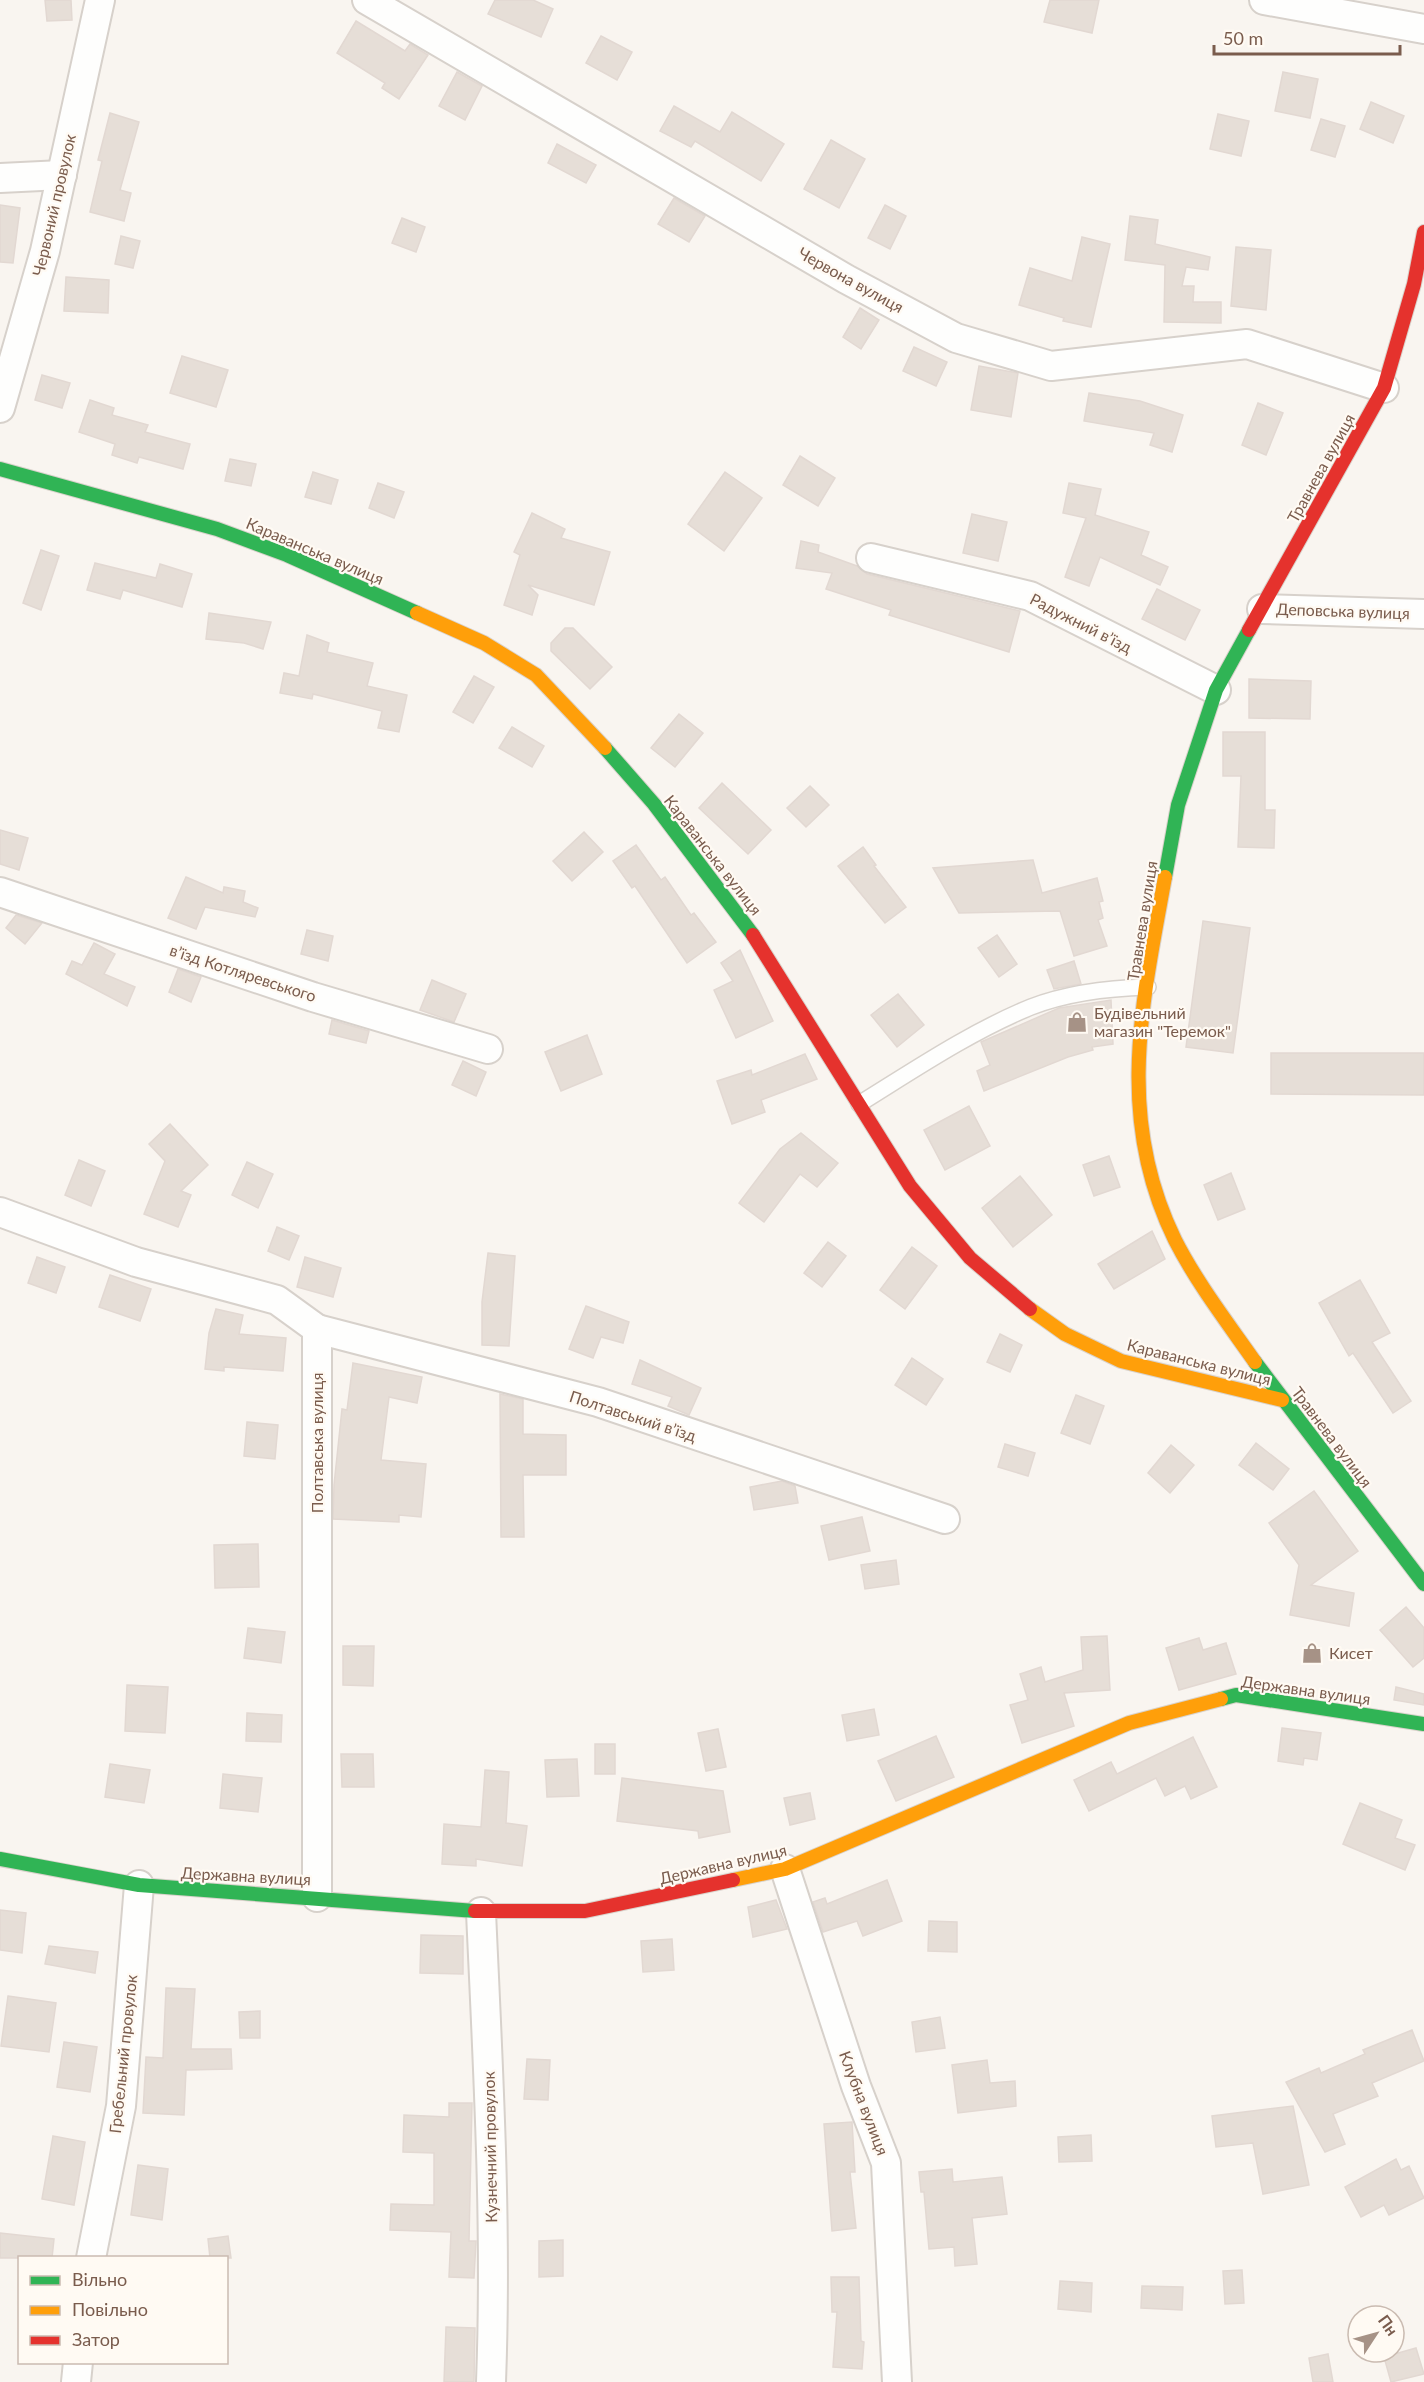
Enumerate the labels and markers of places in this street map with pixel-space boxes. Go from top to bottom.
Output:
place label: Будівельний магазин "Теремок" [1094,1003,1231,1040]
shop icon: Будівельний магазин "Теремок" [1065,1010,1089,1034]
shop icon: Кисет [1300,1641,1324,1665]
place label: Кисет [1329,1643,1373,1662]

